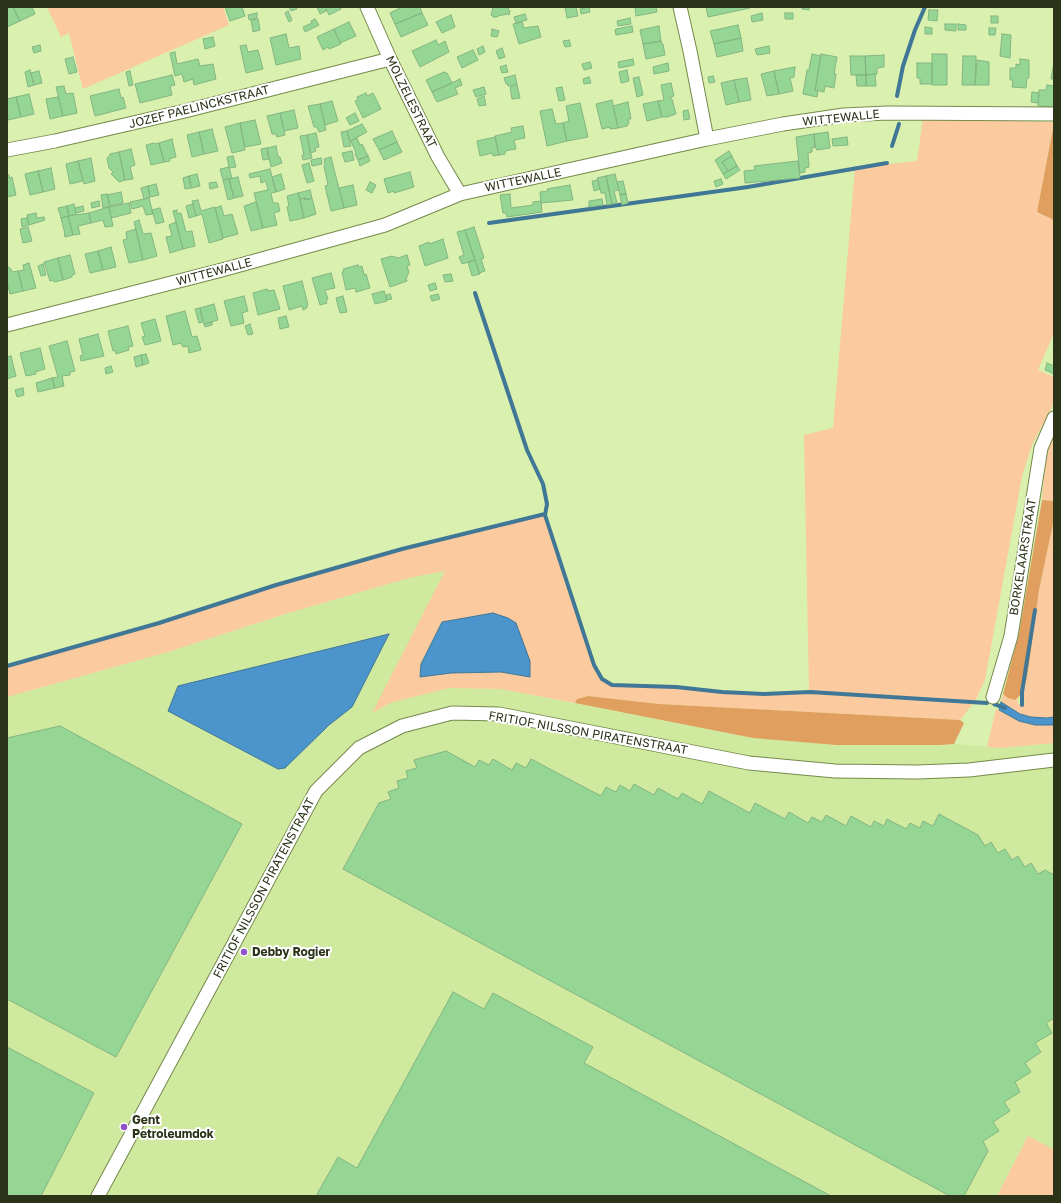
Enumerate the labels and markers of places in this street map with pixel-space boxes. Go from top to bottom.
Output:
place label: Debby Rogier [252,945,330,959]
marker: Debby Rogier [239,947,249,957]
place label: Gent Petroleumdok [132,1113,214,1141]
marker: Gent Petroleumdok [119,1122,129,1132]

